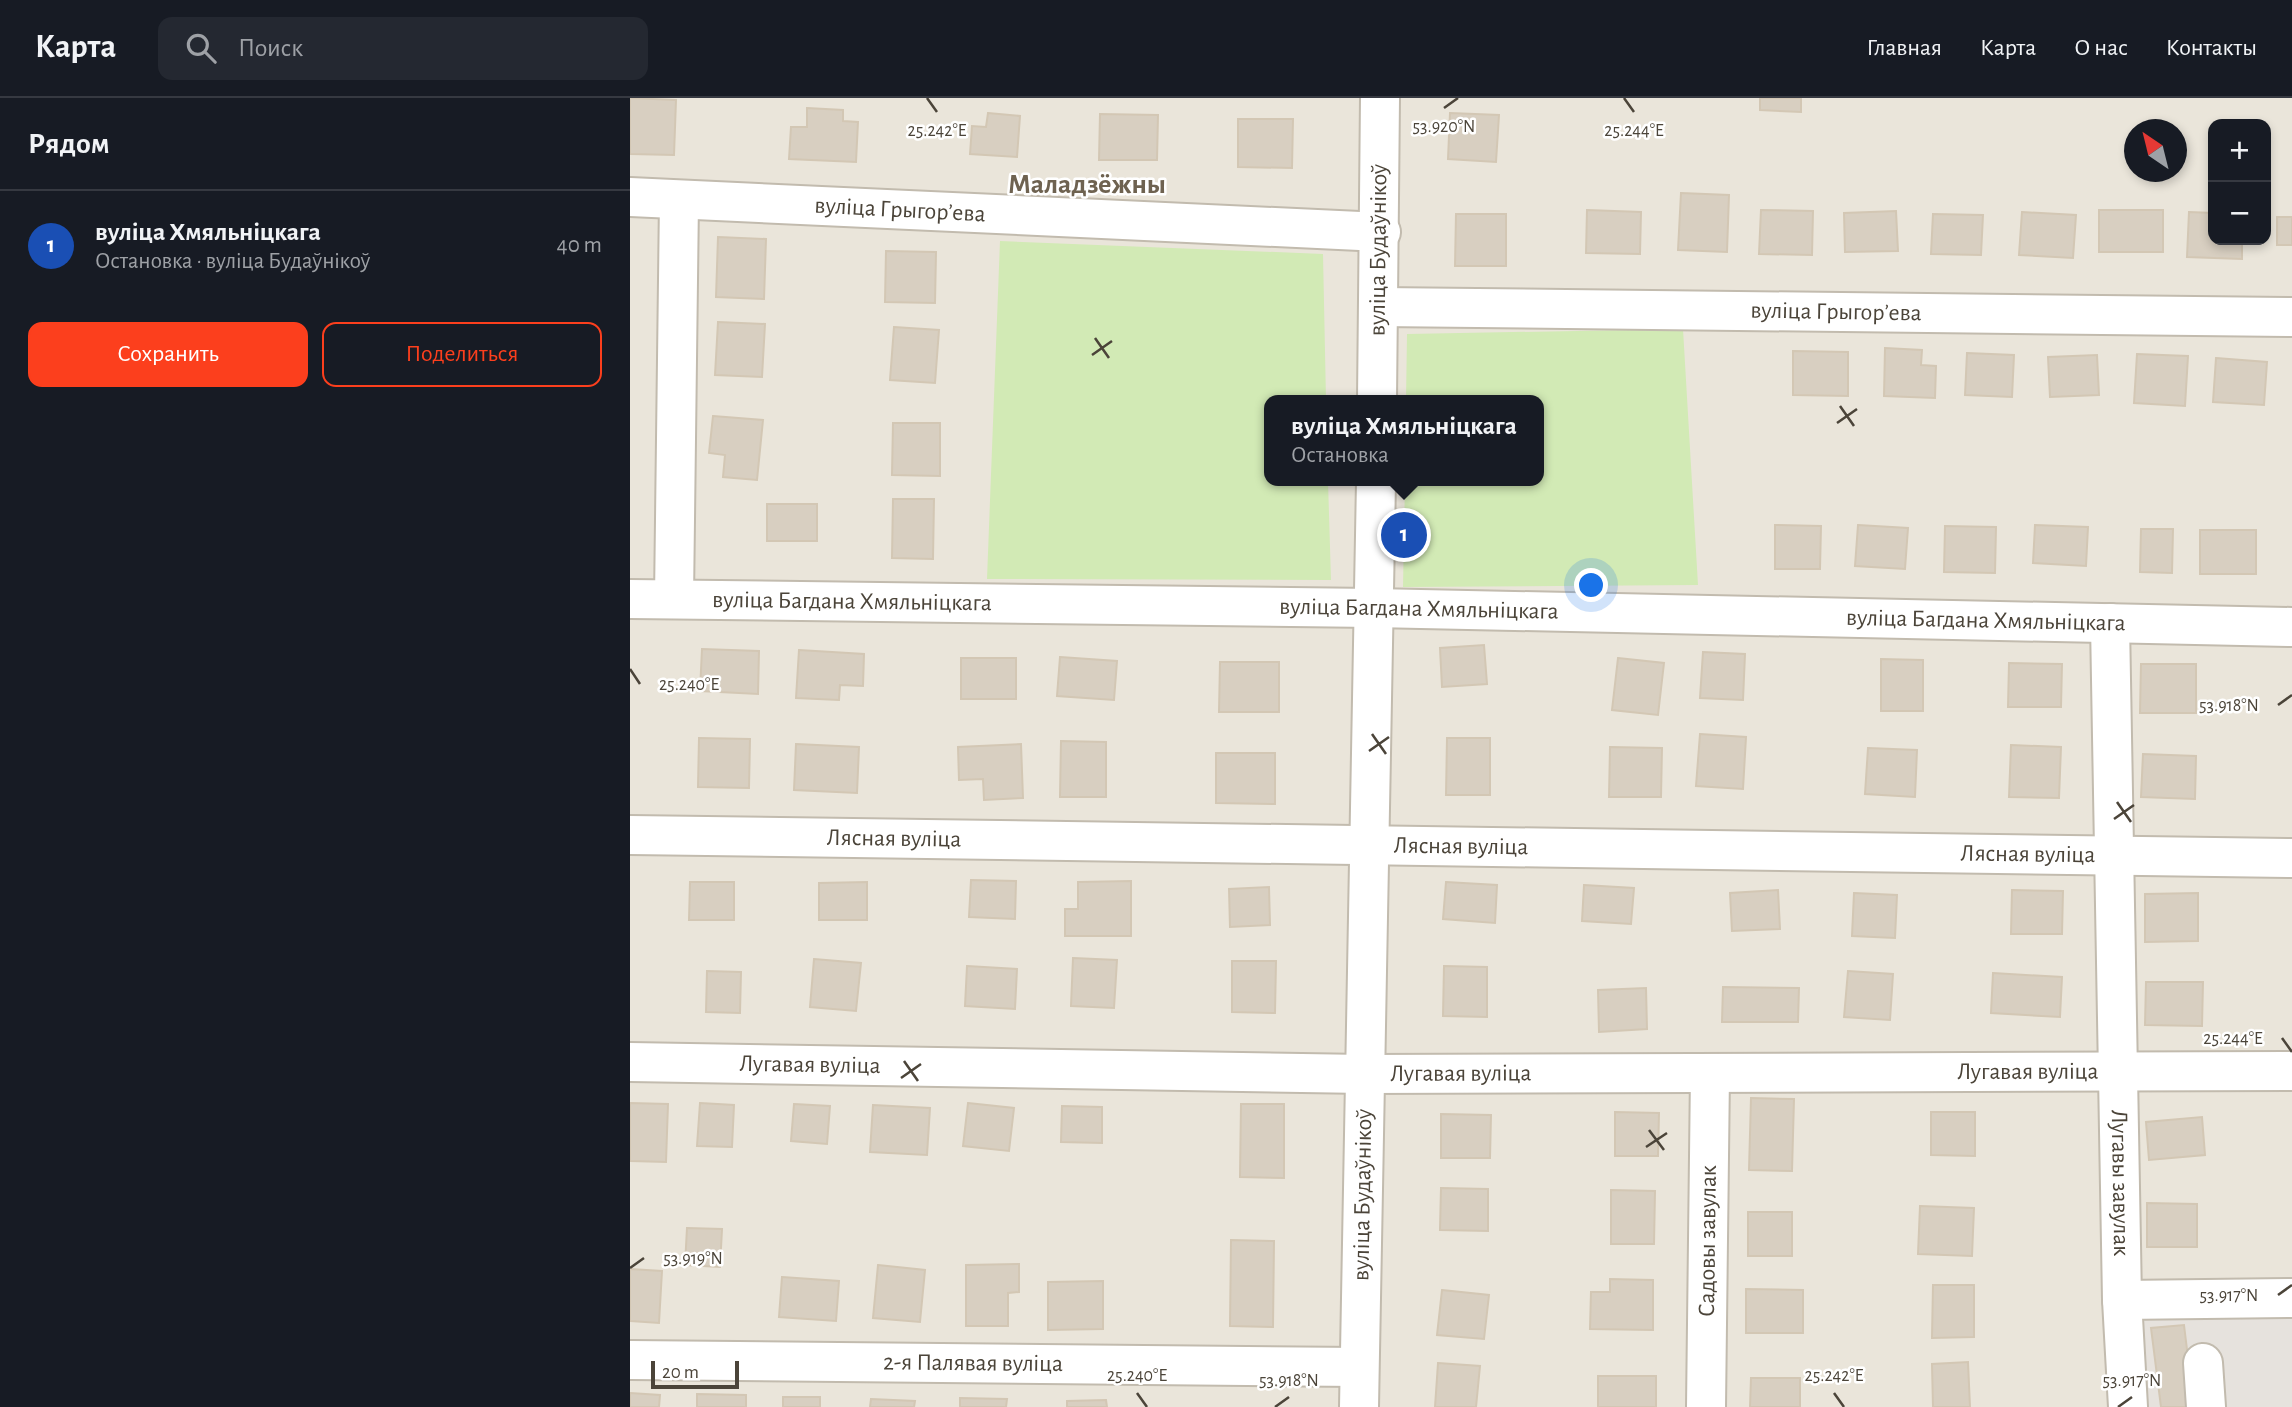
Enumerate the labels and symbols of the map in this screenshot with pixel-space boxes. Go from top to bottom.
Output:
text: 53.920°N [1413,118,1475,136]
north arrow [2124,119,2187,182]
text: 25.242°E [908,122,967,140]
text: 25.244°E [1604,122,1664,140]
street label: вуліца Будаўнікоў [1366,163,1391,336]
district label: Маладзёжны [1008,171,1166,199]
street label: вуліца Грыгорʼева [814,194,986,226]
street label: вуліца Грыгорʼева [1750,299,1922,325]
pin: 1 [1381,509,1427,561]
your location [1574,568,1608,602]
street label: вуліца Багдана Хмяльніцкага [712,588,992,615]
street label: вуліца Багдана Хмяльніцкага [1279,595,1559,624]
street label: вуліца Багдана Хмяльніцкага [1846,606,2126,636]
text: 25.240°E [659,676,719,694]
text: 53.918°N [2199,697,2259,715]
street label: Лясная вуліца [826,826,962,852]
street label: Лясная вуліца [1393,834,1529,859]
street label: Лясная вуліца [1960,841,2095,867]
text: 25.244°E [2203,1030,2263,1048]
street label: Лугавая вуліца [739,1052,881,1078]
street label: Лугавая вуліца [1957,1060,2099,1084]
street label: Лугавая вуліца [1390,1061,1532,1086]
street label: вуліца Будаўнікоў [1349,1108,1376,1281]
street label: Лугавы завулак [2107,1109,2133,1256]
street label: Садовы завулак [1695,1165,1721,1317]
text: 53.919°N [663,1250,723,1268]
text: 53.917°N [2200,1287,2258,1305]
street label: 2-я Палявая вуліца [883,1350,1063,1376]
scale bar [651,1358,738,1390]
text: 25.240°E [1107,1367,1167,1385]
text: 25.242°E [1805,1367,1864,1385]
text: 53.918°N [1259,1372,1319,1390]
text: 53.917°N [2103,1372,2161,1390]

